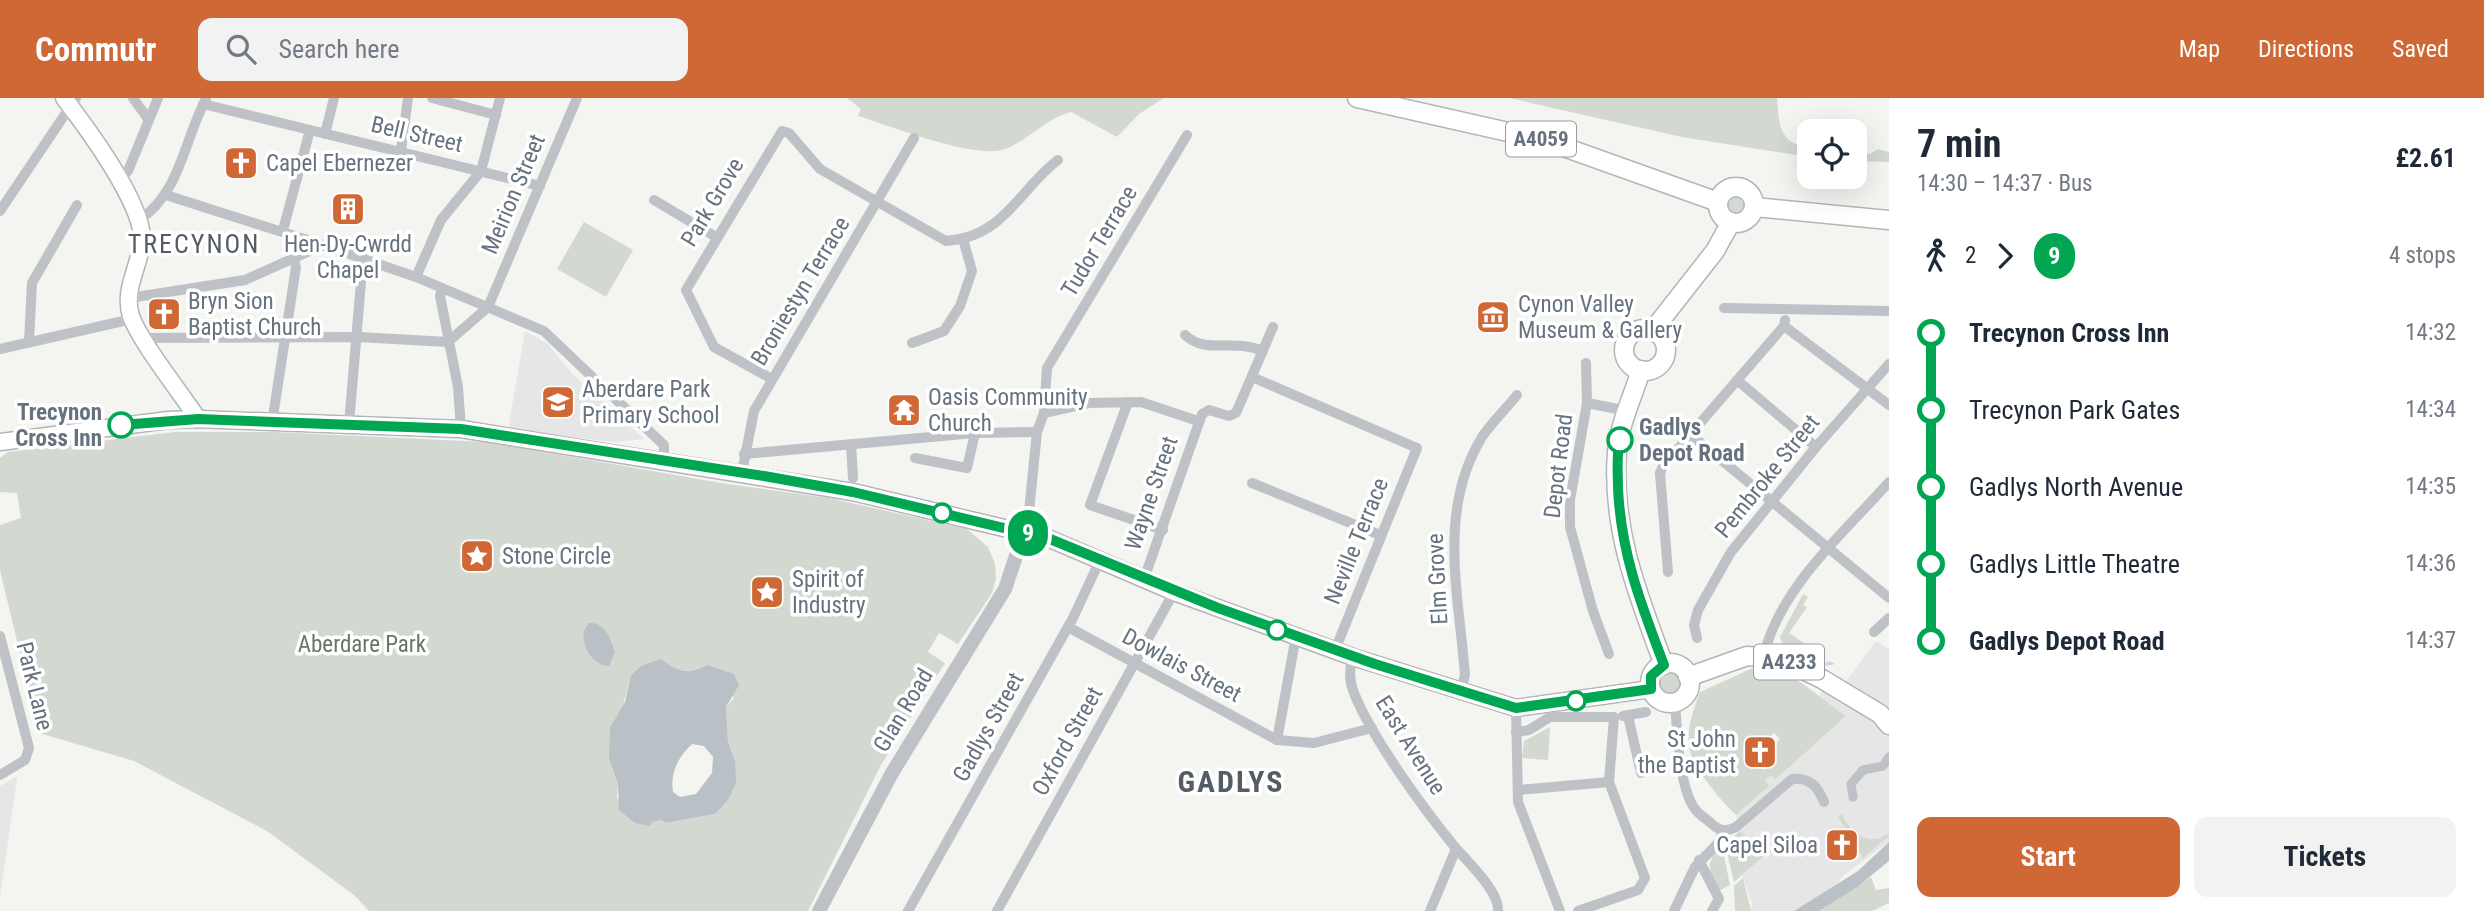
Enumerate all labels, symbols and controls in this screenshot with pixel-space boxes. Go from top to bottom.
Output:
search box [198,18,688,81]
text: Commutr [35,30,156,69]
icon: search [222,30,260,68]
text: Search here [278,34,399,64]
text: Map [2179,35,2220,63]
text: Directions [2258,35,2354,63]
text: Saved [2392,35,2449,63]
street label: Bell Street [369,111,465,158]
map controls [1797,119,1867,189]
button: locate [1797,119,1867,189]
road number: A4059 [1506,121,1576,156]
text: 7 min [1917,122,2001,166]
street label: Meirion Street [476,130,551,258]
text: £2.61 [2395,143,2456,173]
church icon: Capel Ebernezer [222,144,260,182]
place label: Capel Ebernezer [266,150,413,177]
street label: Park Grove [675,153,749,251]
text: 14:30 – 14:37 · Bus [1917,170,2093,197]
street label: Tudor Terrace [1056,181,1143,302]
building icon: Hen-Dy-Cwrdd Chapel [329,190,367,228]
street label: Broniestyn Terrace [745,212,855,370]
district label: TRECYNON [128,229,260,259]
place label: Hen-Dy-Cwrdd Chapel [284,231,412,284]
icon: walk [1917,237,1955,275]
icon: forward [1986,237,2024,275]
text: 2 [1965,242,1976,269]
text: 9 [2048,242,2061,270]
text: 4 stops [2389,242,2456,269]
place label: Bryn Sion Baptist Church [188,288,321,341]
place label: Cynon Valley Museum & Gallery [1518,291,1682,344]
church icon: Bryn Sion Baptist Church [145,295,183,333]
museum icon: Cynon Valley Museum & Gallery [1474,298,1512,336]
text: Trecynon Cross Inn [1969,318,2169,348]
text: 14:32 [2405,319,2456,346]
place label: Aberdare Park Primary School [582,376,719,429]
school or university icon: Aberdare Park Primary School [539,383,577,421]
place label: Oasis Community Church [928,384,1088,437]
temple icon: Oasis Community Church [885,391,923,429]
text: Trecynon Park Gates [1969,395,2180,425]
text: 14:34 [2405,396,2456,423]
place label: Trecynon Cross Inn [15,399,102,452]
street label: Pembroke Street [1710,409,1825,543]
marker: Trecynon Cross Inn [108,412,134,438]
street label: Depot Road [1539,412,1578,520]
place label: Gadlys Depot Road [1639,414,1745,467]
marker: Gadlys Depot Road [1607,427,1633,453]
street label: Wayne Street [1119,433,1184,554]
text: Gadlys North Avenue [1969,472,2183,502]
text: 14:35 [2405,473,2456,500]
street label: Neville Terrace [1319,474,1394,608]
unlabelled marker [932,503,952,523]
line badge: 9 [1005,510,1051,556]
text: 9 [1022,519,1034,547]
street label: Elm Grove [1422,533,1453,625]
place icon: Stone Circle [458,537,496,575]
place label: Stone Circle [502,543,611,570]
text: Gadlys Little Theatre [1969,549,2180,579]
text: 14:36 [2405,550,2456,577]
place label: Spirit of Industry [792,566,866,619]
place icon: Spirit of Industry [748,573,786,611]
unlabelled marker [1267,620,1287,640]
street label: Dowlais Street [1118,623,1246,708]
text: Gadlys Depot Road [1969,626,2165,656]
text: 14:37 [2405,627,2456,654]
park label: Aberdare Park [298,631,427,658]
street label: Park Lane [11,639,59,733]
road number: A4233 [1754,644,1824,680]
street label: Glan Road [868,664,939,757]
street label: Gadlys Street [947,668,1029,787]
street label: Oxford Street [1027,682,1108,800]
street label: East Avenue [1370,691,1452,800]
unlabelled marker [1566,691,1586,711]
place label: St John the Baptist [1638,726,1736,779]
church icon: St John the Baptist [1741,733,1779,771]
district label: GADLYS [1178,764,1284,799]
button: Start [1917,817,2180,897]
button: Tickets [2194,817,2456,897]
church icon: Capel Siloa [1823,826,1861,864]
place label: Capel Siloa [1716,832,1818,859]

